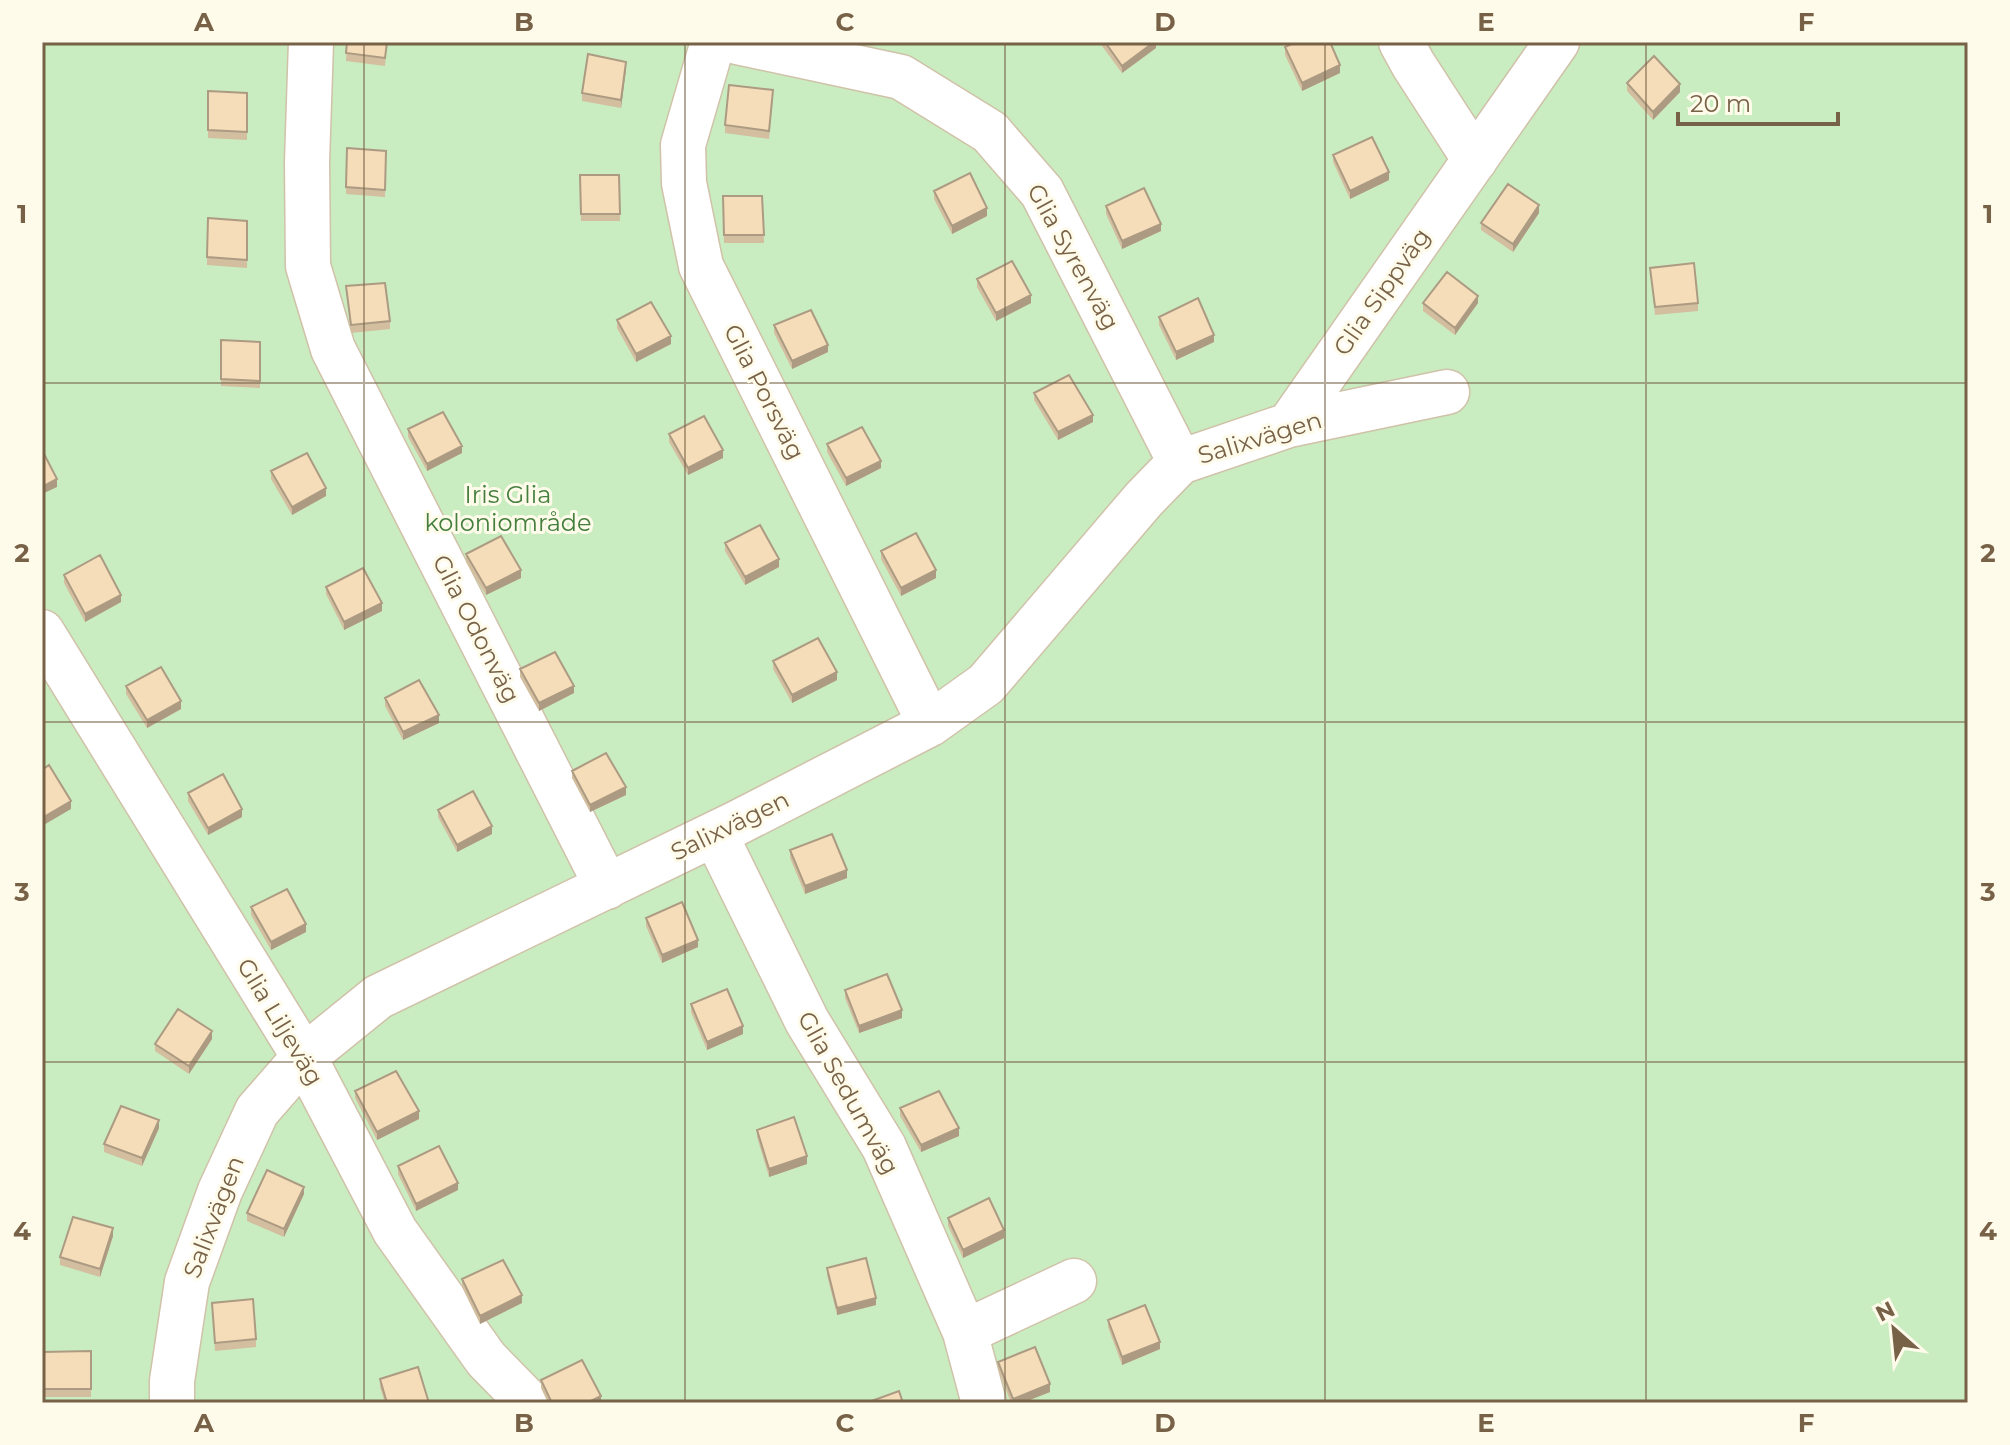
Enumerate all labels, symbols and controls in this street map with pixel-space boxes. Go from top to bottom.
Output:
text: A [193,6,215,38]
text: B [514,6,534,38]
text: C [836,6,855,38]
text: D [1154,6,1176,38]
text: E [1477,6,1495,38]
text: F [1798,6,1814,38]
scale bar [1678,76,1838,126]
text: 20 m [1690,89,1751,118]
street label: Glia Syrenväg [1021,179,1126,335]
text: 1 [17,198,27,230]
text: 1 [1983,198,1993,230]
street label: Glia Sippväg [1327,223,1436,361]
street label: Glia Porsväg [718,319,811,464]
street label: Salixvägen [1194,405,1325,470]
park label: Iris Glia koloniområde [424,480,592,537]
text: 2 [14,537,30,569]
text: 2 [1980,537,1996,569]
street label: Glia Odonväg [427,550,526,708]
street label: Salixvägen [666,784,794,867]
text: 3 [13,876,30,908]
text: 3 [1979,876,1996,908]
street label: Glia Liljeväg [231,953,330,1090]
street label: Glia Sedumväg [792,1006,905,1179]
street label: Salixvägen [177,1152,250,1282]
text: 4 [13,1215,31,1247]
text: 4 [1979,1215,1997,1247]
north arrow [1854,1289,1934,1369]
text: N [1871,1296,1899,1328]
text: A [193,1407,215,1439]
text: B [514,1407,534,1439]
text: C [836,1407,855,1439]
text: D [1154,1407,1176,1439]
text: E [1477,1407,1495,1439]
text: F [1798,1407,1814,1439]

